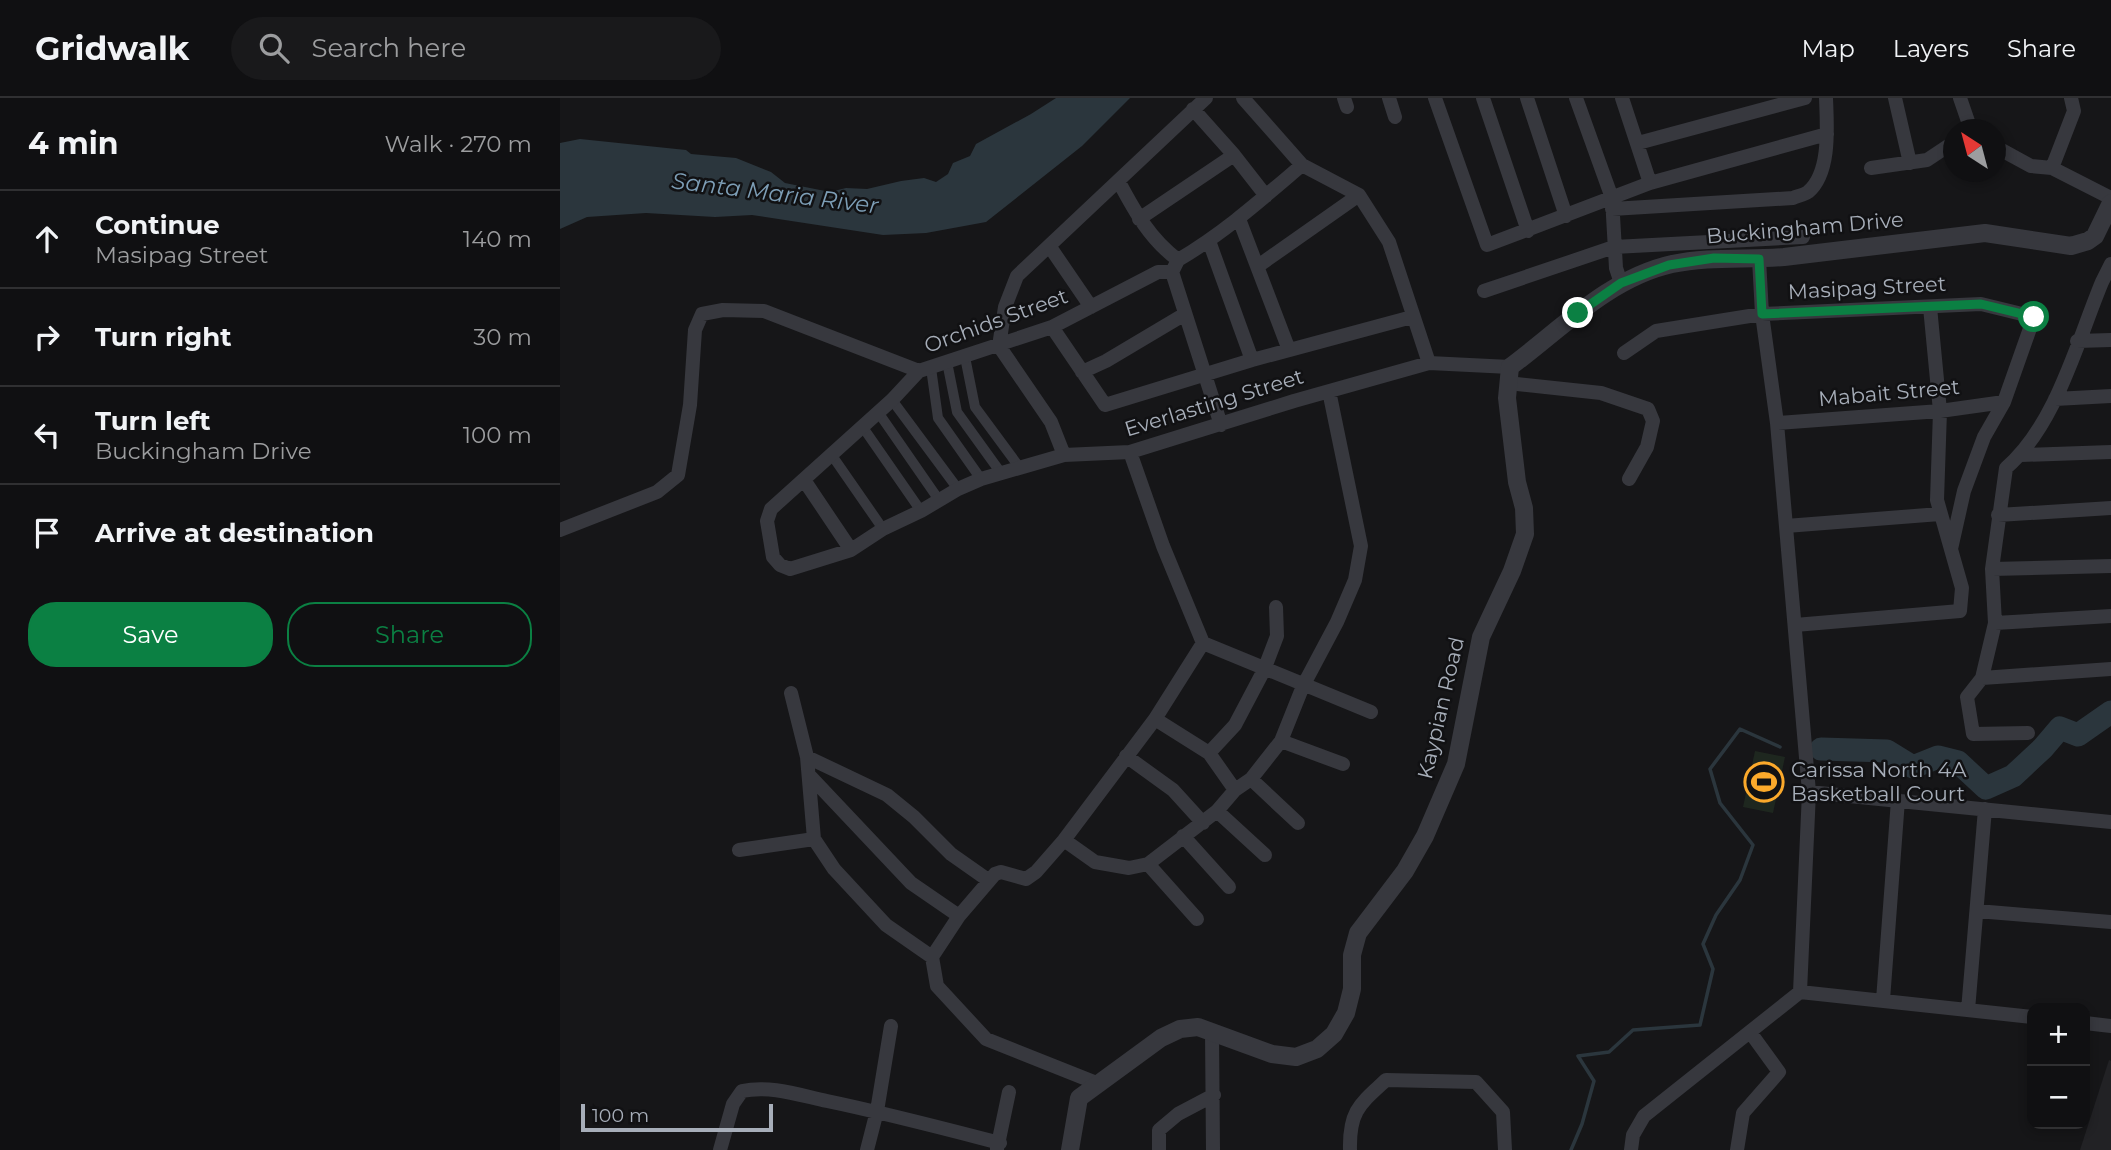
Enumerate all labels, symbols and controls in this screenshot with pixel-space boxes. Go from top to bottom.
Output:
search box [231,17,721,80]
text: Gridwalk [35,28,189,68]
icon: search [255,29,293,67]
text: Search here [311,32,466,64]
text: Map [1801,34,1855,63]
text: Layers [1893,34,1969,63]
text: Share [2007,34,2076,63]
north arrow [1943,119,2006,182]
text: 4 min [28,125,118,162]
text: Walk · 270 m [385,130,532,158]
water label: Santa Maria River [670,166,881,220]
street label: Buckingham Drive [1705,206,1905,249]
text: Continue [95,209,220,241]
icon: ahead [28,220,66,258]
text: 140 m [463,225,532,253]
text: Masipag Street [95,241,268,269]
street label: Masipag Street [1787,271,1947,304]
street label: Orchids Street [921,283,1071,358]
route end [1562,297,1593,328]
route start [2018,301,2049,332]
icon: right [28,318,66,356]
text: Turn right [95,321,231,353]
text: 30 m [473,323,532,351]
street label: Everlasting Street [1121,363,1306,442]
street label: Mabait Street [1817,374,1961,411]
text: Turn left [95,405,211,437]
icon: left [28,416,66,454]
text: 100 m [463,421,532,449]
text: Buckingham Drive [95,437,312,465]
icon: arrive [28,514,66,552]
text: Arrive at destination [95,517,374,549]
button: Save [28,602,273,667]
button: Share [287,602,532,667]
street label: Kaypian Road [1412,634,1469,781]
place label: Carissa North 4A Basketball Court [1791,757,1967,806]
sports icon: Carissa North 4A Basketball Court [1743,761,1785,803]
map controls [2027,1003,2090,1129]
button: + [2027,1003,2090,1066]
button: − [2027,1066,2090,1129]
scale bar [581,1101,774,1133]
text: 100 m [592,1104,649,1127]

